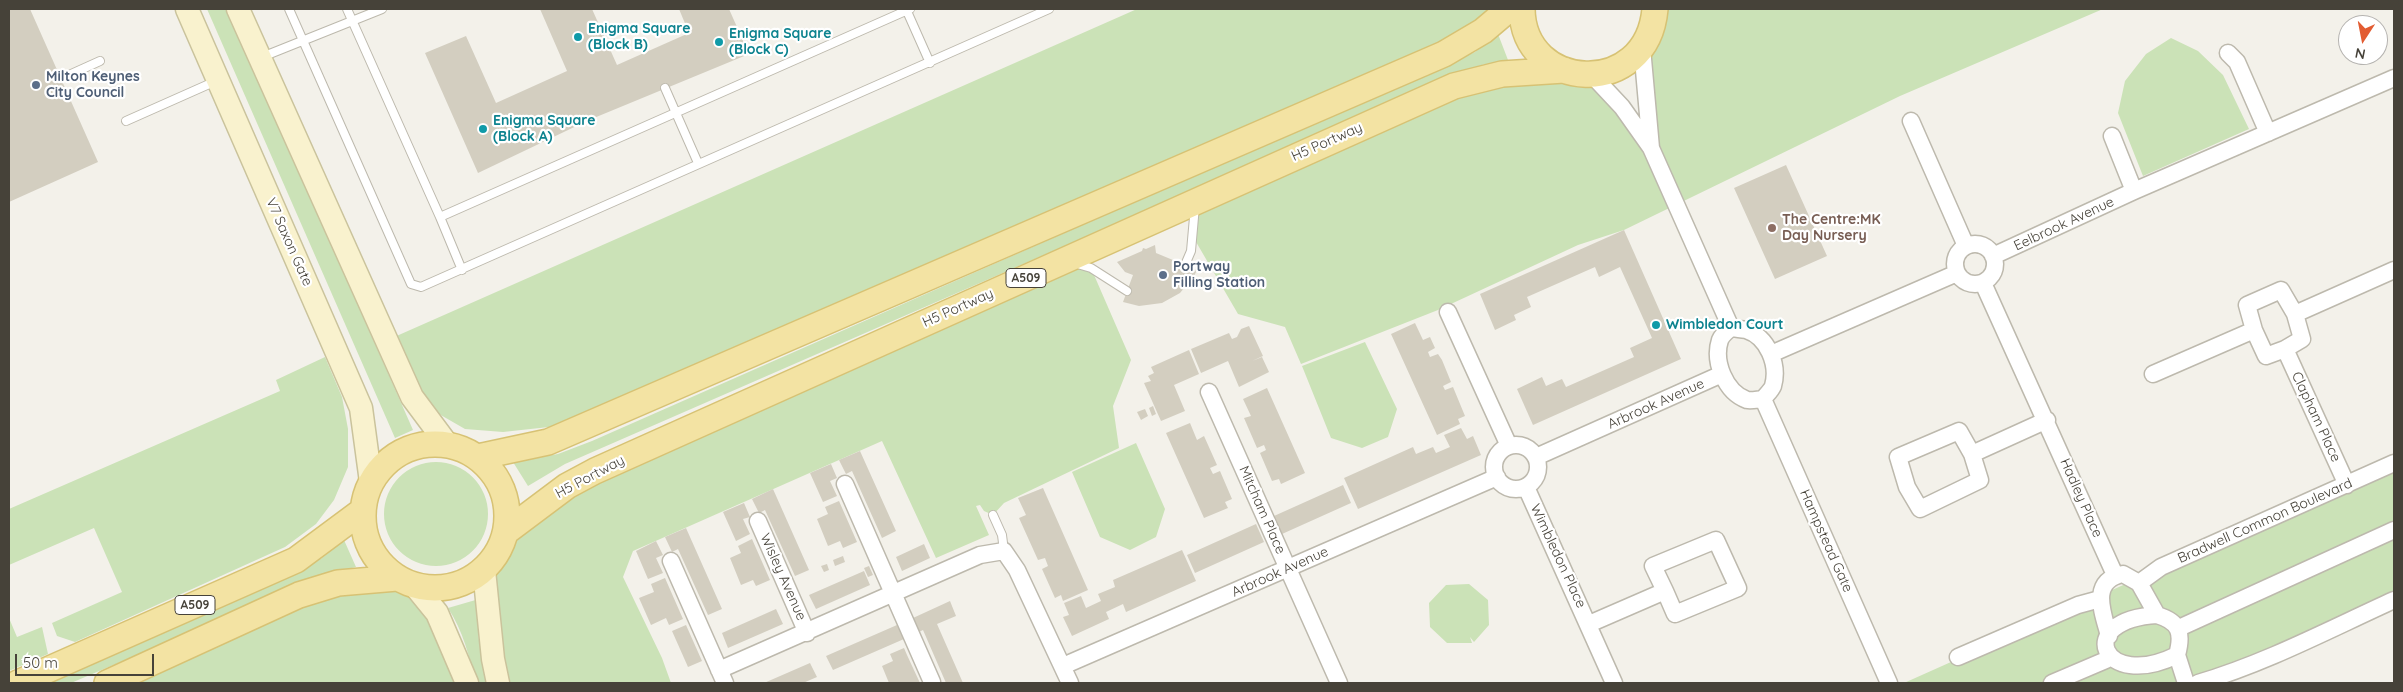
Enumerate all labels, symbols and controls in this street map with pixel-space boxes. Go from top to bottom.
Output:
north arrow [2338,15,2388,65]
place label: Enigma Square (Block B) [588,21,690,54]
place label: Enigma Square (Block C) [729,26,831,58]
marker: Enigma Square (Block B) [572,31,584,43]
marker: Enigma Square (Block C) [713,36,725,48]
text: N [2354,44,2367,64]
place label: Milton Keynes City Council [46,69,140,102]
marker: Milton Keynes City Council [30,79,42,91]
place label: Enigma Square (Block A) [493,113,595,146]
street label: H5 Portway [1289,119,1365,165]
marker: Enigma Square (Block A) [477,123,489,135]
street label: Eelbrook Avenue [2011,193,2117,255]
street label: V7 Saxon Gate [262,195,316,289]
place label: The Centre:MK Day Nursery [1782,212,1881,244]
marker: The Centre:MK Day Nursery [1766,222,1778,234]
place label: Portway Filling Station [1173,259,1265,292]
road number: A509 [1006,268,1046,288]
marker: Portway Filling Station [1157,269,1169,281]
street label: H5 Portway [920,285,996,331]
place label: Wimbledon Court [1666,317,1783,333]
marker: Wimbledon Court [1650,319,1662,331]
street label: Clapham Place [2288,369,2344,465]
street label: Arbrook Avenue [1605,375,1707,433]
street label: H5 Portway [553,452,627,502]
street label: Hadley Place [2056,456,2106,540]
street label: Mitcham Place [1235,463,1289,557]
street label: Bradwell Common Boulevard [2175,475,2355,567]
street label: Hampstead Gate [1796,487,1856,595]
street label: Wimbledon Place [1527,501,1589,611]
street label: Wisley Avenue [756,531,810,623]
street label: Arbrook Avenue [1229,543,1331,601]
road number: A509 [175,596,215,614]
scale bar [18,644,156,676]
text: 50 m [23,653,58,672]

